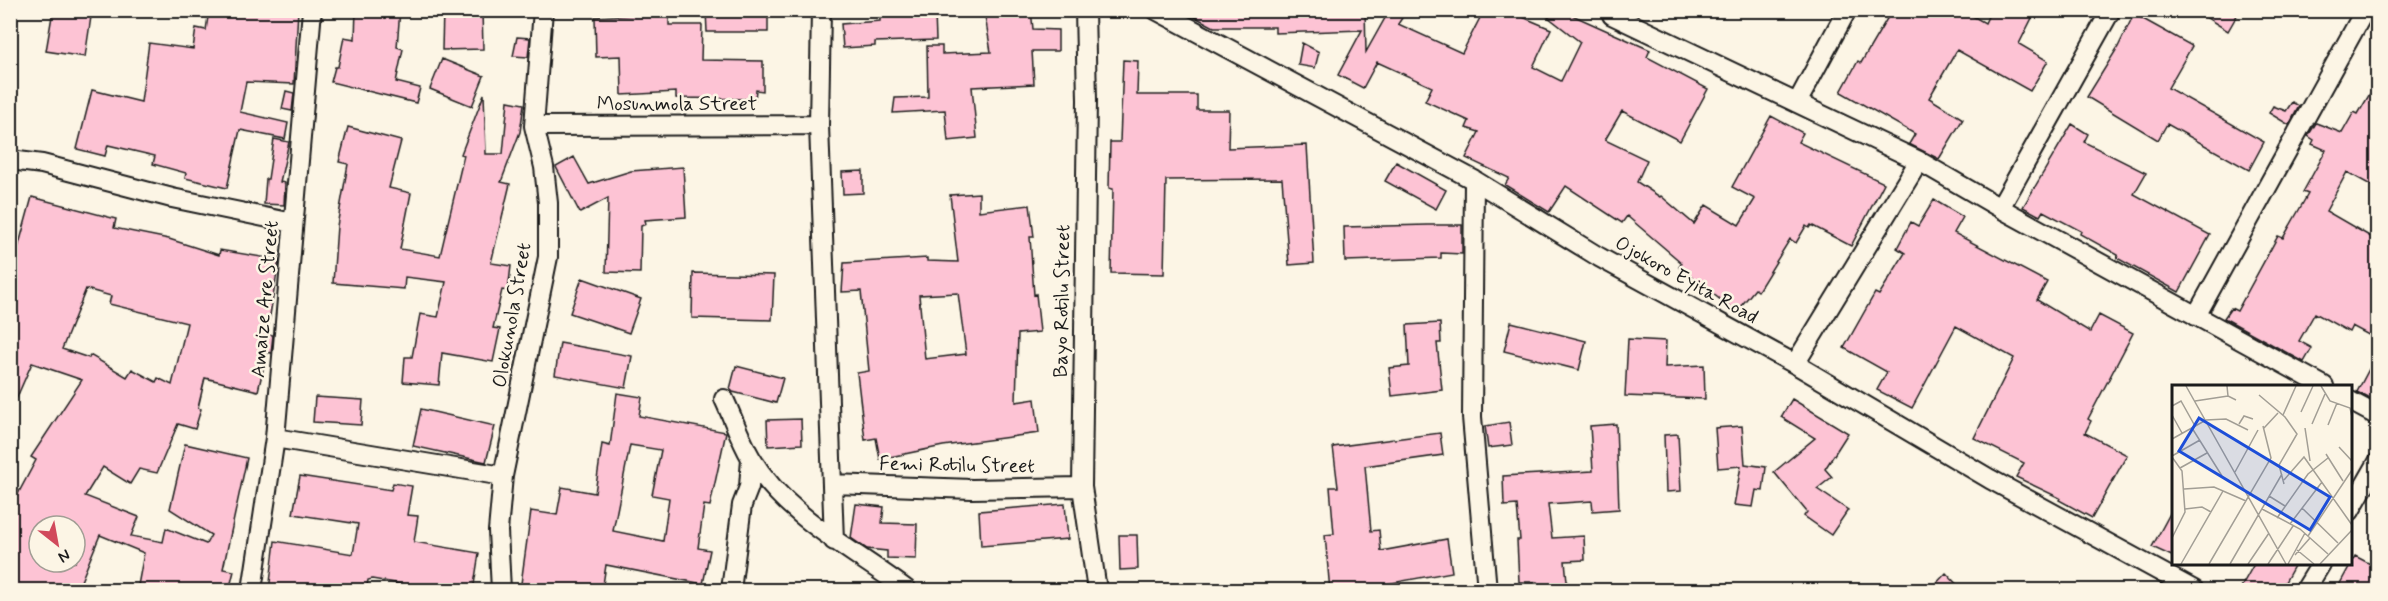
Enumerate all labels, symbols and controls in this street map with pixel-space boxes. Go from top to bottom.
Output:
street label: Mosunmola Street [597,91,757,118]
street label: Amaize Are Street [245,219,286,379]
street label: Bayo Rotilu Street [1048,224,1077,378]
street label: Ojokoro Eyita Road [1610,230,1763,331]
street label: Olokunola Street [486,241,539,390]
inset map [2172,385,2352,565]
street label: Femi Rotilu Street [879,451,1035,480]
north arrow [27,514,87,574]
text: N [54,544,74,567]

